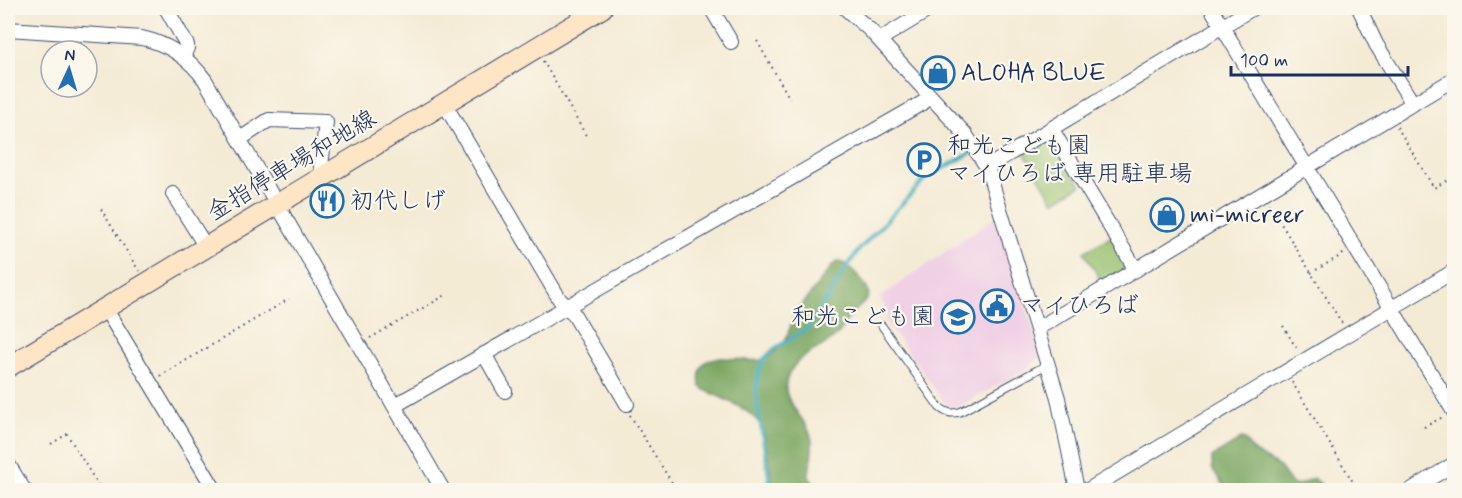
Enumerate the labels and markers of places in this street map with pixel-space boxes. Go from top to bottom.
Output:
shop icon: ALOHA BLUE [920,55,956,91]
place label: ALOHA BLUE [961,58,1106,89]
place label: 和光こども園 マイひろば 専用駐車場 [947,131,1193,190]
parking icon: 和光こども園 マイひろば 専用駐車場 [906,142,942,178]
restaurant icon: 初代しげ [309,183,345,219]
place label: 初代しげ [350,186,446,217]
shop icon: mi-micreer [1149,197,1185,233]
place label: mi-micreer [1190,200,1304,231]
public building icon: マイひろば [979,288,1015,324]
place label: マイひろば [1020,291,1139,322]
school or university icon: 和光こども園 [940,299,976,335]
place label: 和光こども園 [791,302,935,333]

